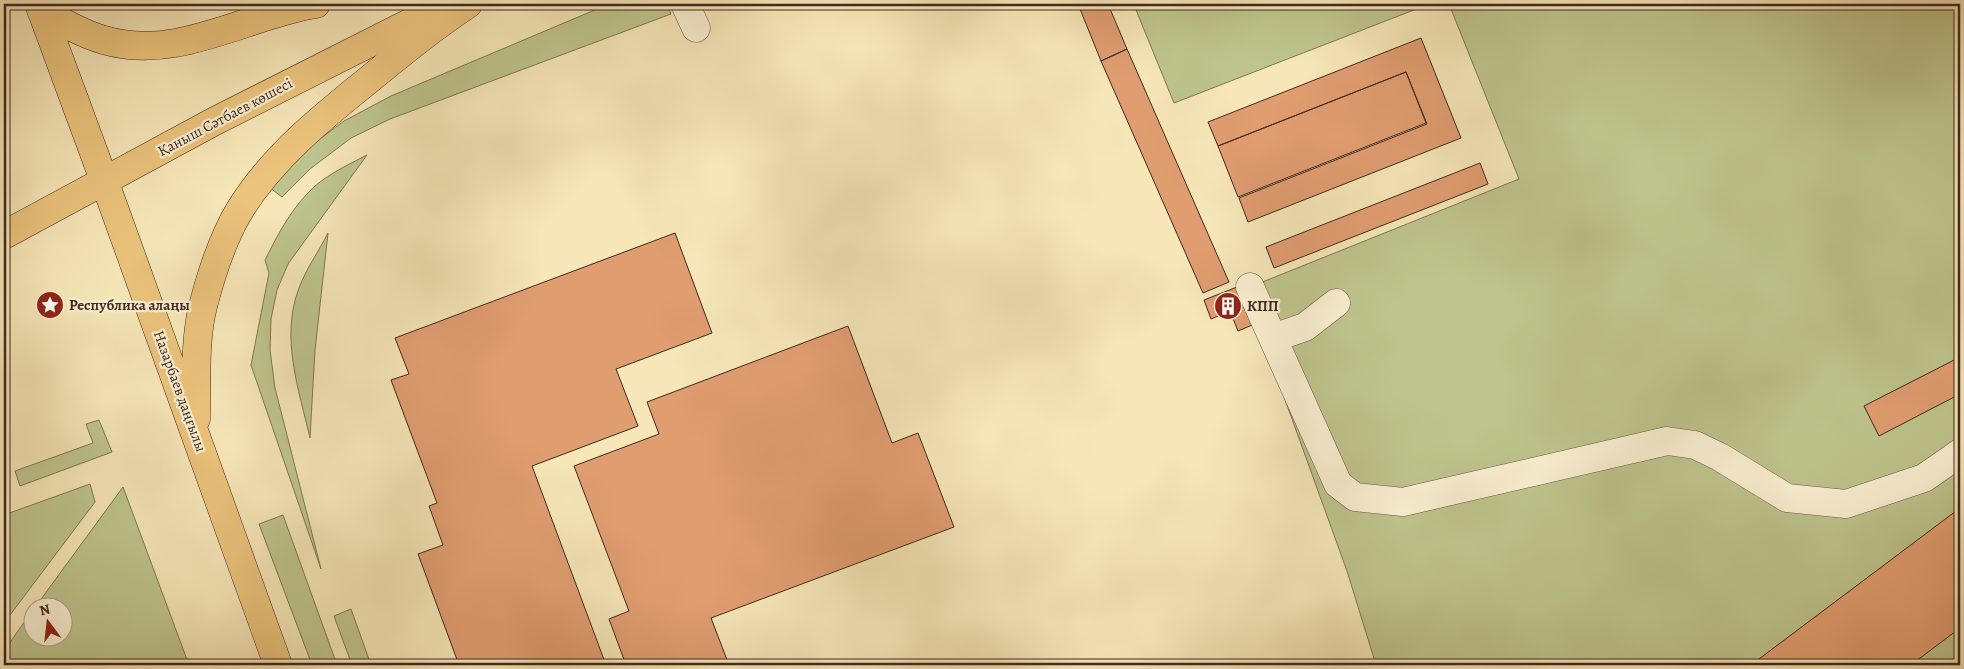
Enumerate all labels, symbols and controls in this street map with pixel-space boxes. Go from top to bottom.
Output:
street label: Қаныш Сәтбаев көшесі [154,73,296,161]
place icon: Республика алаңы [35,290,65,320]
building icon: КПП [1213,291,1243,321]
place label: Республика алаңы [69,295,190,315]
place label: КПП [1247,296,1279,316]
street label: Назарбаев даңғылы [149,328,211,454]
north arrow [22,596,72,646]
text: N [37,599,52,620]

